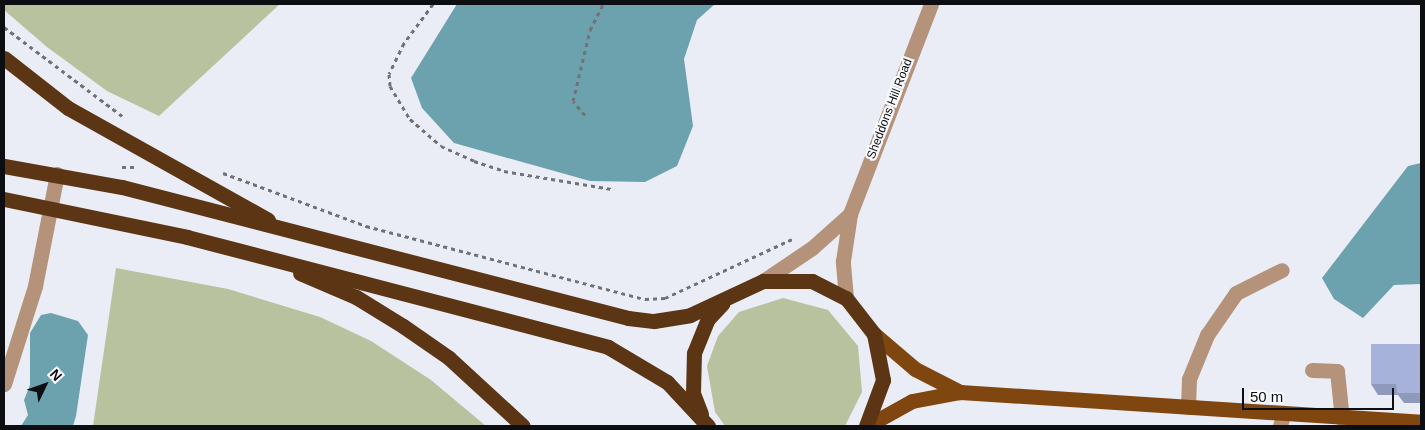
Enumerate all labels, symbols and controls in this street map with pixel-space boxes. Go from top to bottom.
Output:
street label: Sheddons Hill Road [864,57,916,161]
north arrow [20,360,70,410]
text: N [47,366,65,384]
scale bar [1245,378,1398,410]
text: 50 m [1250,388,1283,405]

